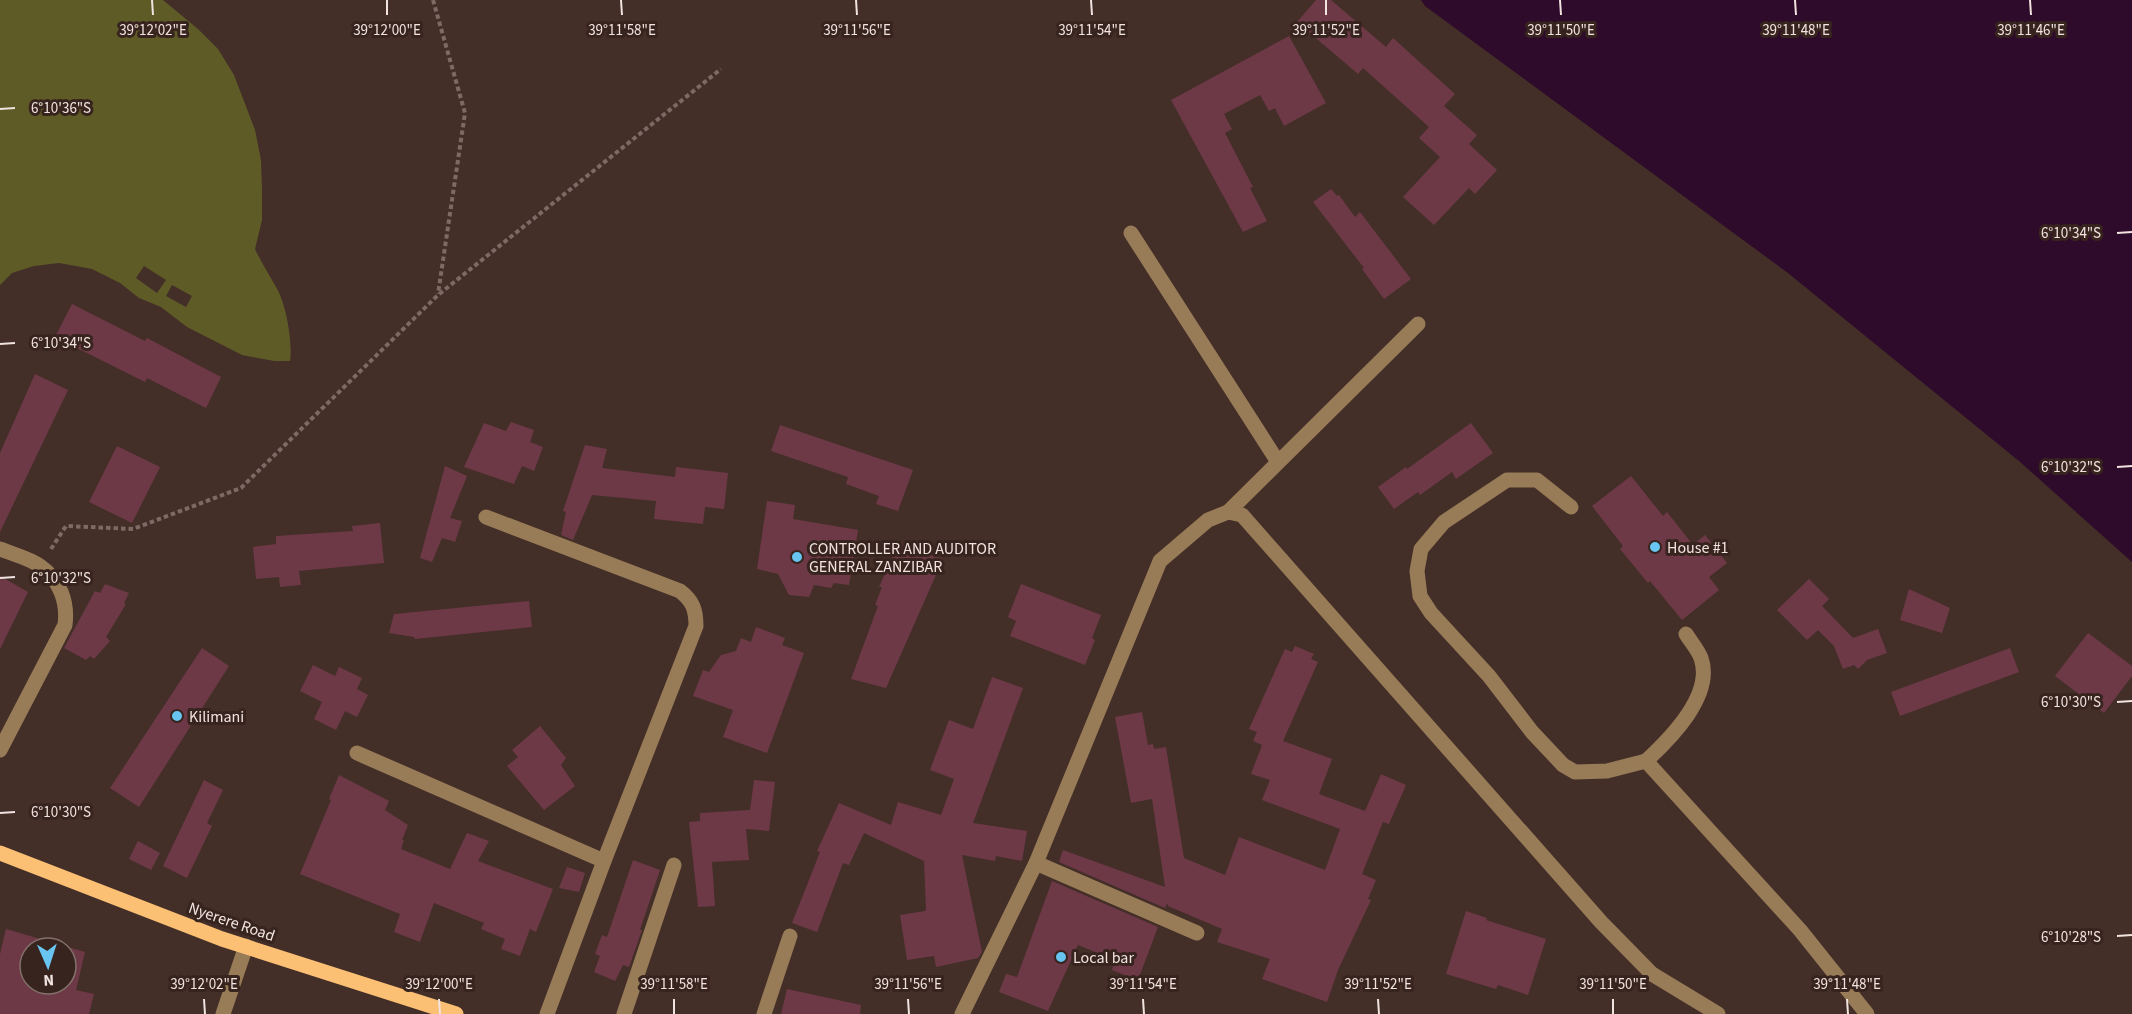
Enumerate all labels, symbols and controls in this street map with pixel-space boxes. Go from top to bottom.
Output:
text: 39°12'02"E [119,20,187,41]
text: 39°12'00"E [353,20,421,41]
text: 39°11'58"E [588,20,656,41]
text: 39°11'56"E [823,20,891,41]
text: 39°11'54"E [1058,20,1126,41]
text: 39°11'52"E [1292,20,1360,41]
text: 39°11'50"E [1527,20,1595,41]
text: 39°11'48"E [1762,20,1830,41]
text: 39°11'46"E [1997,20,2065,41]
text: 6°10'36"S [31,98,91,119]
text: 6°10'34"S [2041,223,2101,244]
text: 6°10'34"S [31,333,91,354]
text: 6°10'32"S [2041,457,2101,478]
place label: House #1 [1667,537,1729,559]
place label: CONTROLLER AND AUDITOR GENERAL ZANZIBAR [809,538,996,578]
marker: House #1 [1648,540,1662,554]
marker: CONTROLLER AND AUDITOR GENERAL ZANZIBAR [790,550,804,564]
text: 6°10'32"S [31,568,91,589]
text: 6°10'30"S [2041,692,2101,713]
place label: Kilimani [189,706,244,728]
marker: Kilimani [170,709,184,723]
text: 6°10'30"S [31,802,91,823]
street label: Nyerere Road [186,897,278,947]
text: 6°10'28"S [2041,927,2101,948]
north arrow [18,936,78,996]
place label: Local bar [1073,947,1134,969]
marker: Local bar [1054,950,1068,964]
text: N [43,969,55,991]
text: 39°12'02"E [170,974,238,995]
text: 39°12'00"E [405,974,473,995]
text: 39°11'58"E [640,974,708,995]
text: 39°11'56"E [874,974,942,995]
text: 39°11'54"E [1109,974,1177,995]
text: 39°11'52"E [1344,974,1412,995]
text: 39°11'50"E [1579,974,1647,995]
text: 39°11'48"E [1813,974,1881,995]

